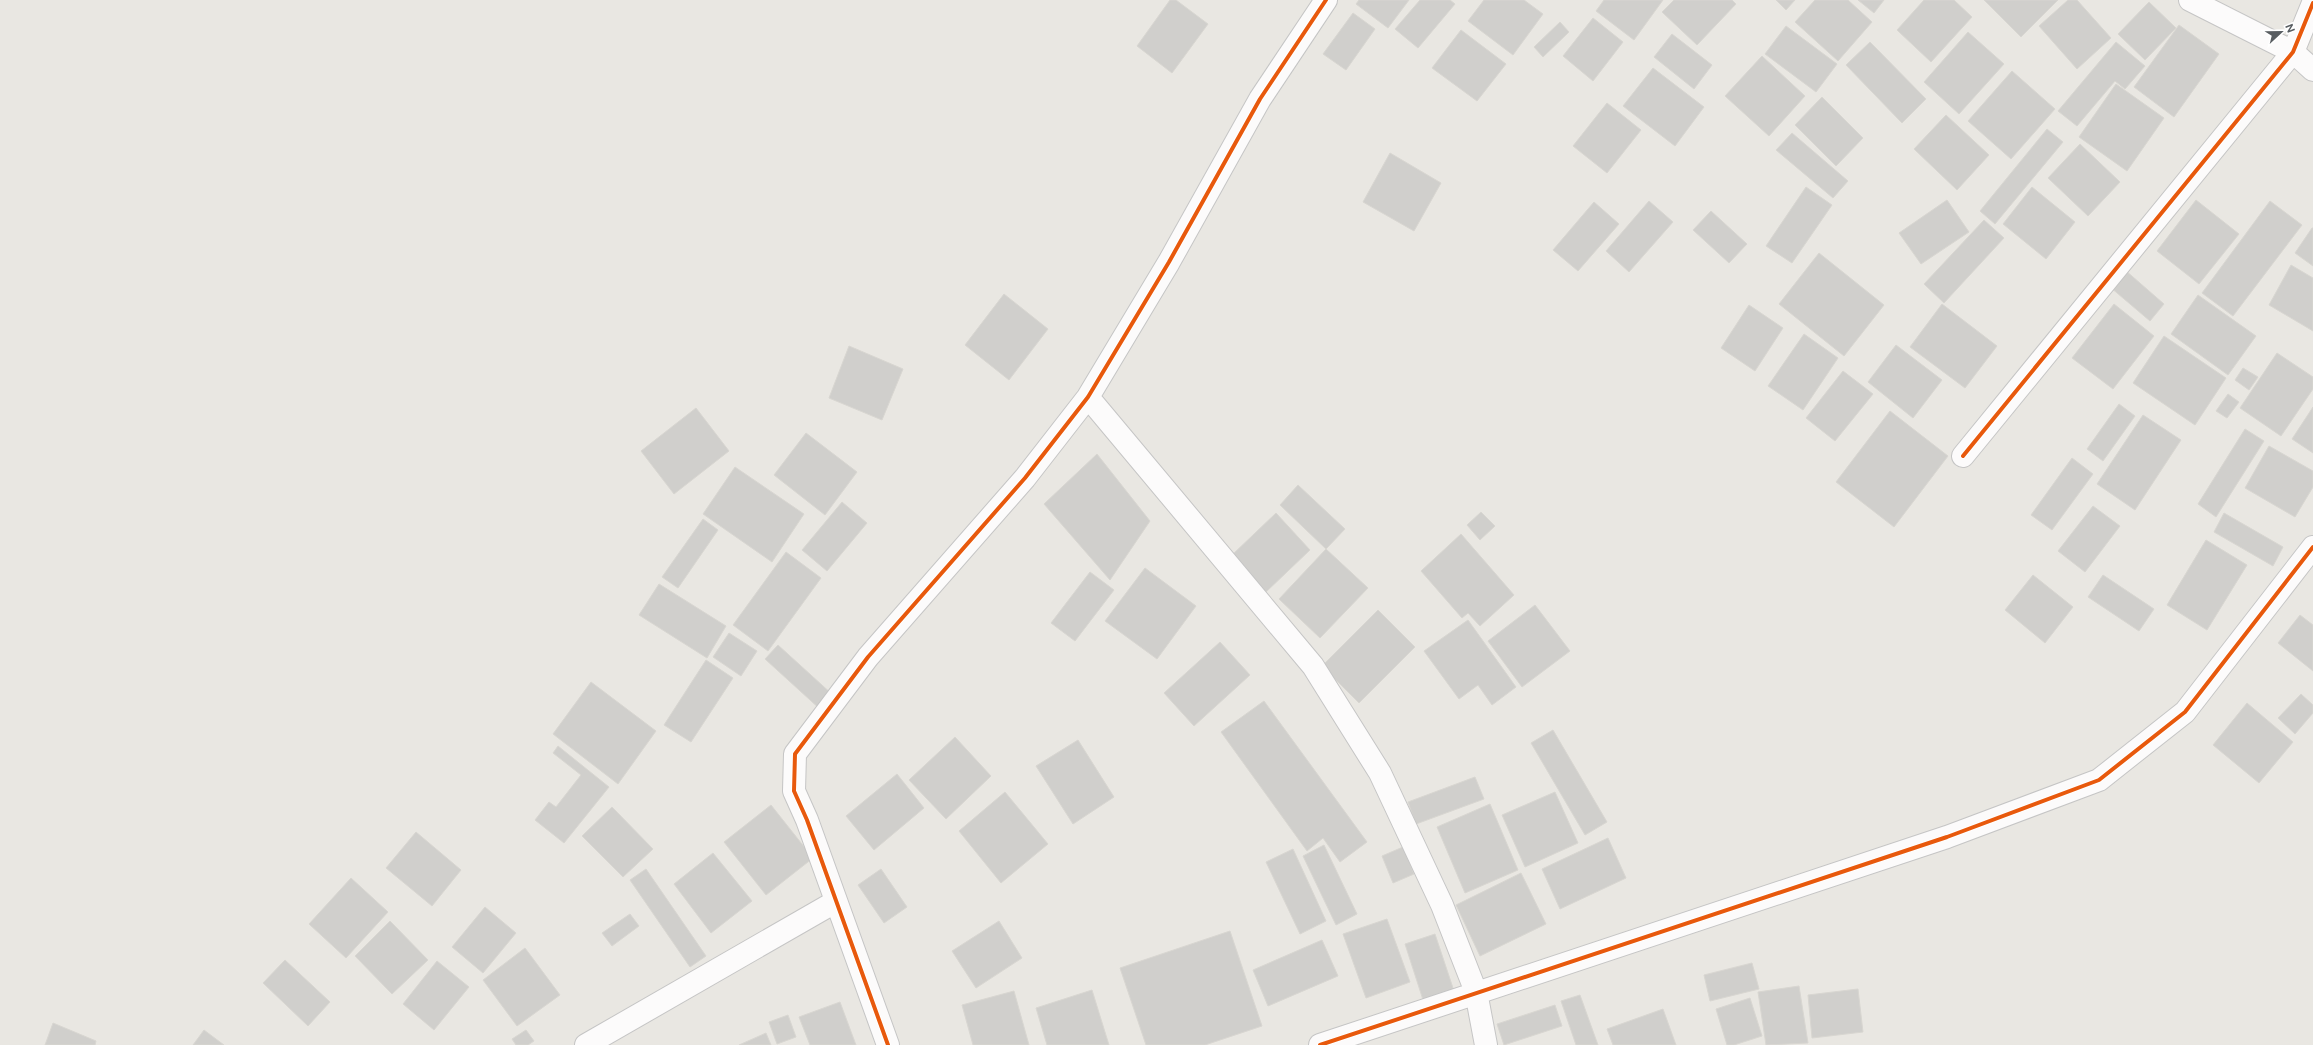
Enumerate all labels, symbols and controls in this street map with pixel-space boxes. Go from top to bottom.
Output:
north arrow [2261,12,2301,52]
text: N [2282,22,2297,35]

